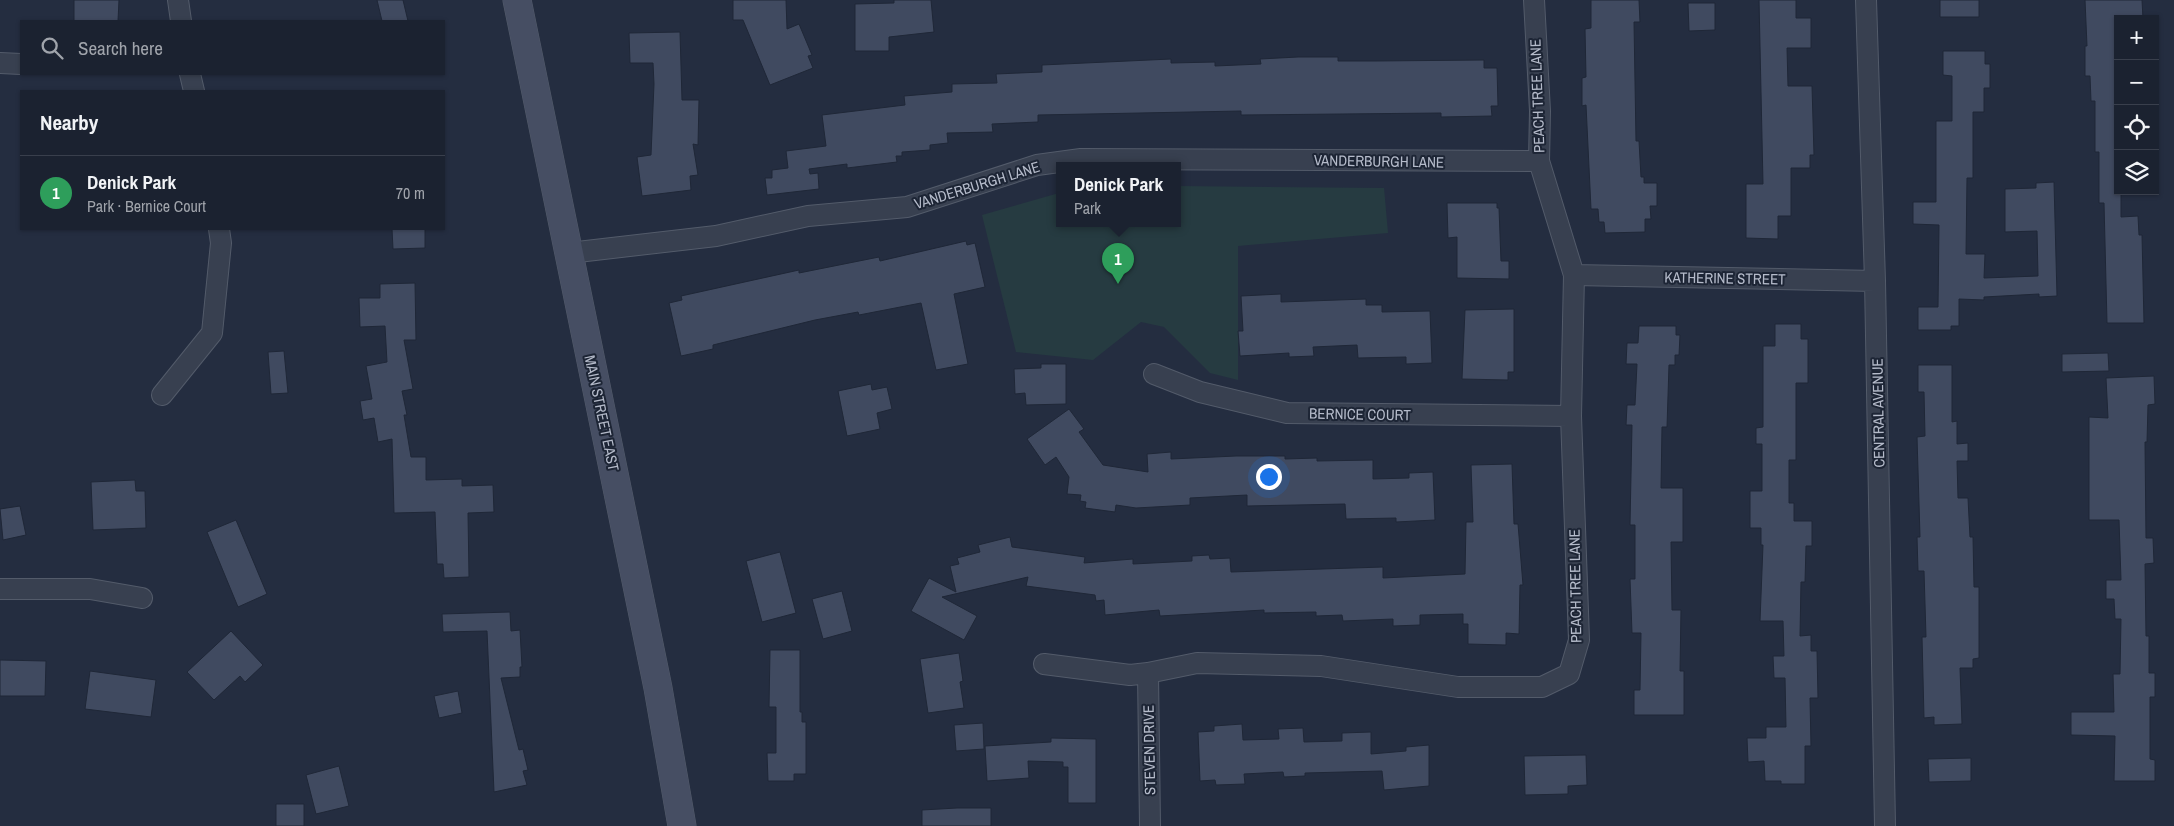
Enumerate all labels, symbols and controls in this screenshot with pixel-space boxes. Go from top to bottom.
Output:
map controls [2114,15,2159,195]
button: + [2114,15,2159,60]
search box [20,20,445,75]
icon: search [38,34,66,62]
text: Search here [78,35,163,61]
street label: PEACH TREE LANE [1525,39,1549,153]
button: − [2114,60,2159,105]
button: locate [2114,105,2159,150]
text: Nearby [40,108,98,137]
street label: VANDERBURGH LANE [1314,149,1444,173]
button: layers [2114,150,2159,195]
street label: VANDERBURGH LANE [912,156,1042,214]
popup [1056,162,1181,227]
text: Denick Park [87,169,176,195]
text: Denick Park [1074,171,1163,197]
text: 1 [52,182,60,204]
text: 70 m [396,182,425,204]
text: Park · Bernice Court [87,195,206,217]
text: Park [1074,197,1101,219]
pin: 1 [1102,243,1134,284]
street label: KATHERINE STREET [1664,266,1786,290]
street label: MAIN STREET EAST [579,353,625,473]
street label: CENTRAL AVENUE [1867,358,1889,468]
street label: BERNICE COURT [1309,403,1411,425]
your location [1256,464,1282,490]
street label: PEACH TREE LANE [1564,529,1586,643]
street label: STEVEN DRIVE [1138,705,1160,795]

